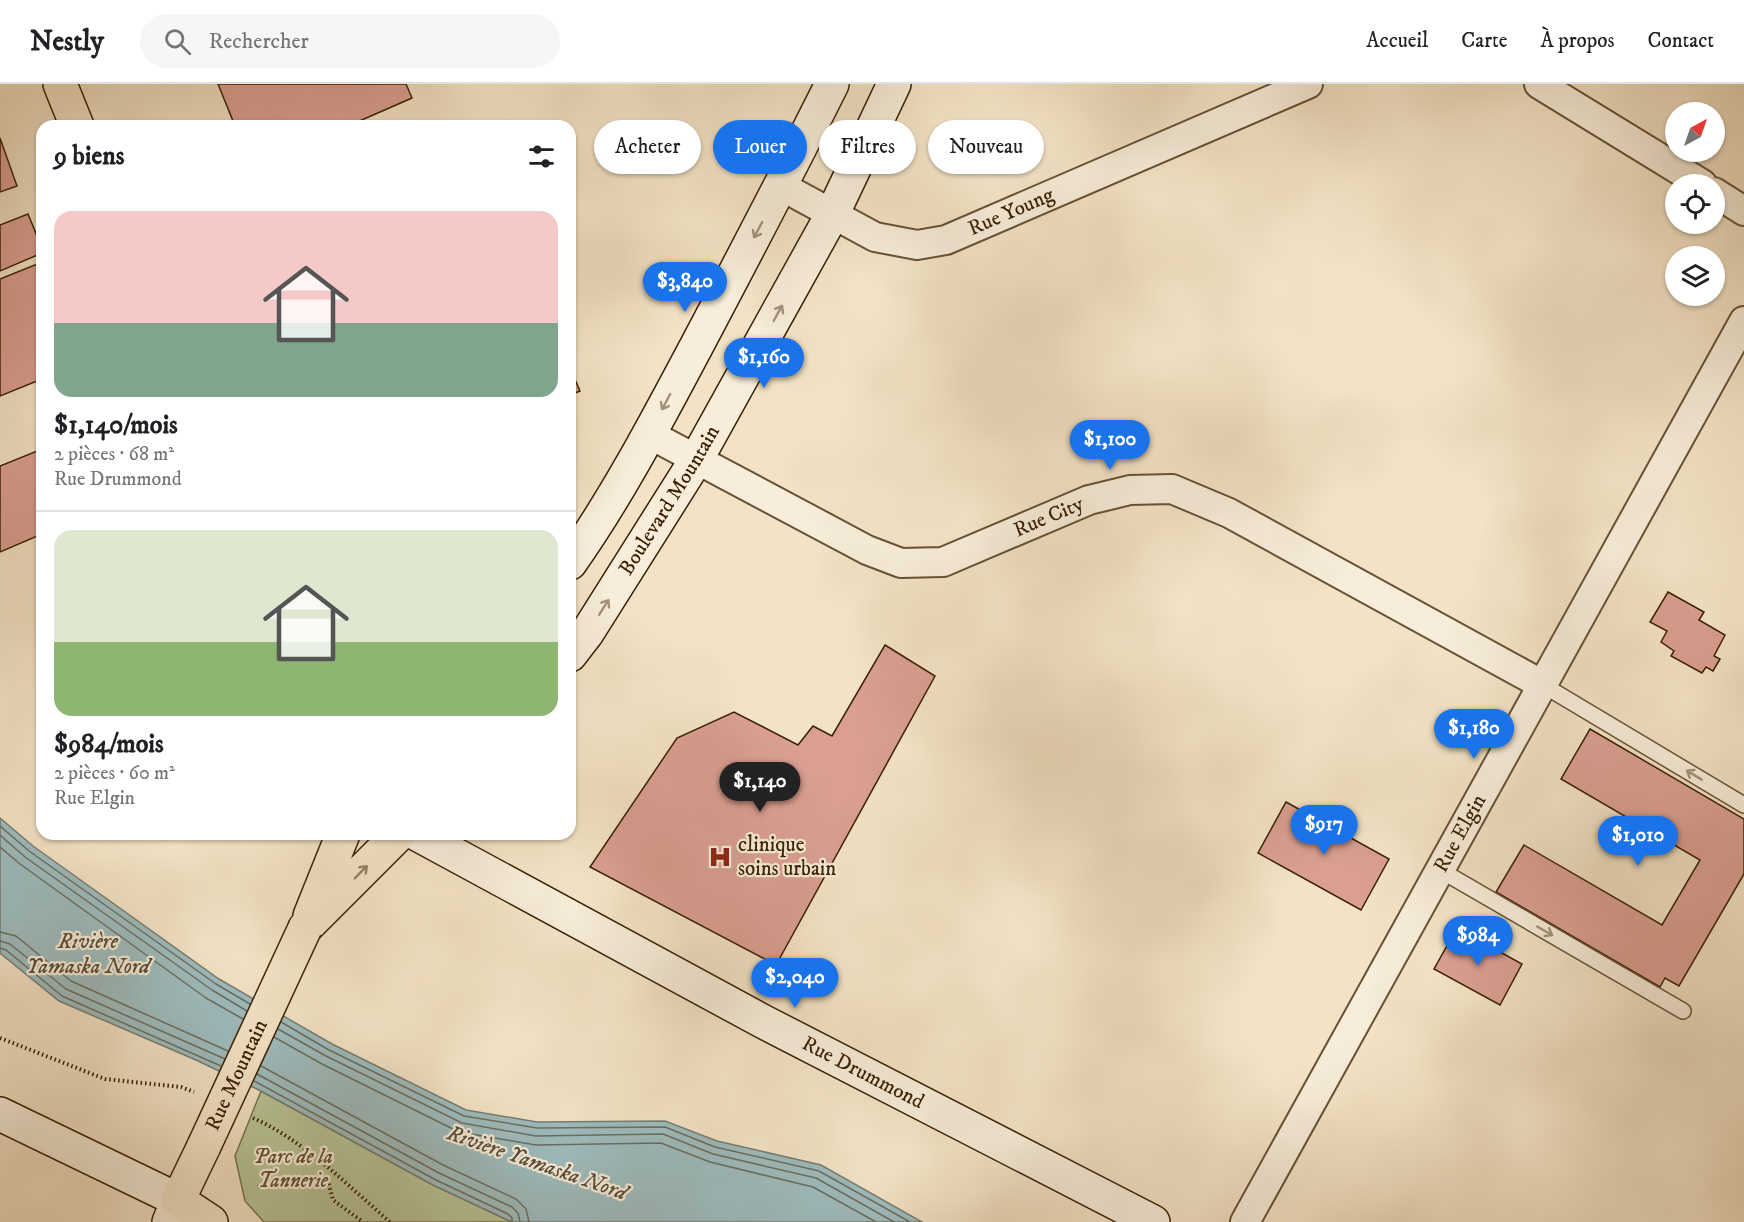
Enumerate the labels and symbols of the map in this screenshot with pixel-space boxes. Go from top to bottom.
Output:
north arrow [1665,102,1725,162]
street label: Rue Young [964,182,1059,242]
one-way arrow [752,221,764,238]
pin: $3,840 [636,262,734,313]
one-way arrow [772,305,784,322]
pin: $1,160 [715,338,813,389]
one-way arrow [660,393,672,410]
pin: $1,100 [1061,420,1159,471]
street label: Boulevard Mountain [613,421,726,580]
street label: Rue City [1010,491,1088,543]
one-way arrow [598,599,610,616]
pin: $1,180 [1425,709,1523,760]
pin: $1,140 [711,762,809,813]
one-way arrow [1686,769,1703,781]
street label: Rue Elgin [1428,790,1492,877]
pin: $917 [1288,805,1360,856]
pin: $1,010 [1589,816,1687,867]
place label: clinique soins urbain [738,832,836,882]
hospital icon: clinique soins urbain [707,844,733,870]
one-way arrow [354,865,368,880]
pin: $984 [1442,916,1514,967]
one-way arrow [1536,925,1553,937]
water label: Rivière Yamaska Nord [26,928,153,980]
pin: $2,040 [746,958,844,1009]
street label: Rue Mountain [200,1016,274,1135]
street label: Rue Drummond [797,1031,929,1115]
water label: Rivière Yamaska Nord [443,1119,634,1208]
park label: Parc de la Tannerie [253,1144,333,1194]

